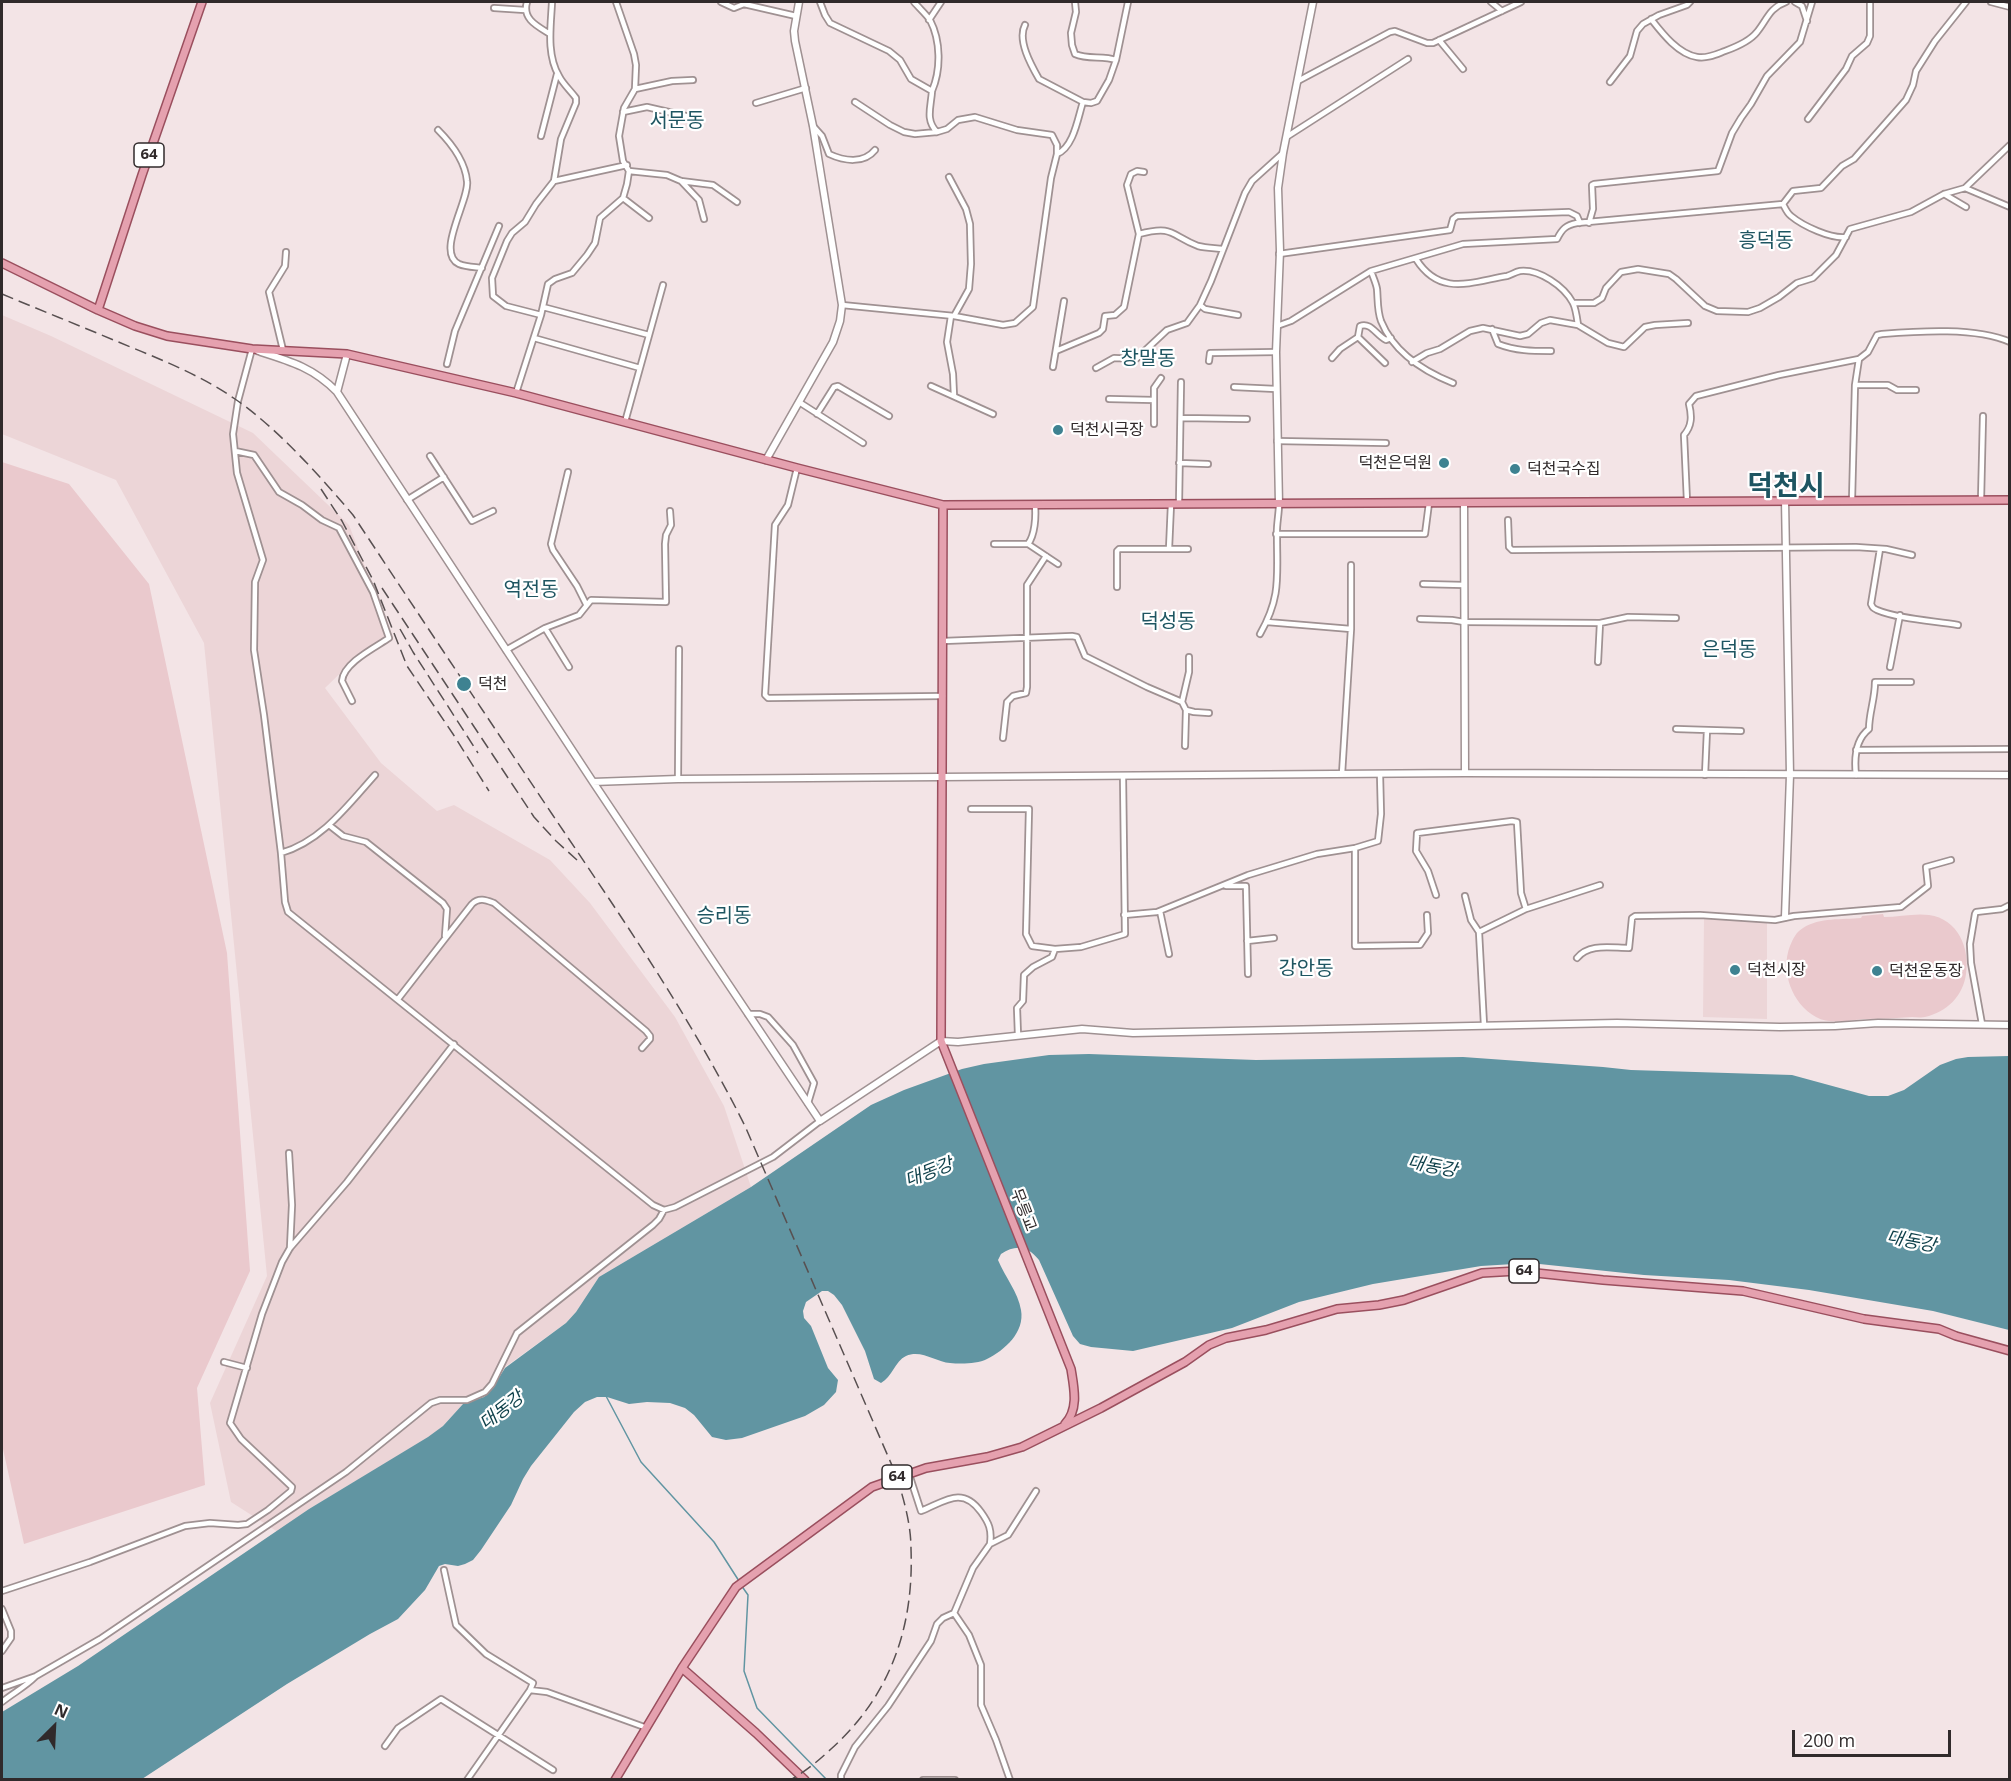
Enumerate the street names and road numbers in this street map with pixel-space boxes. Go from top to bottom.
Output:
road number: 64 [134,143,164,167]
street label: 무릉교 [1006,1186,1040,1234]
road number: 64 [1509,1259,1539,1283]
road number: 64 [882,1465,912,1489]

